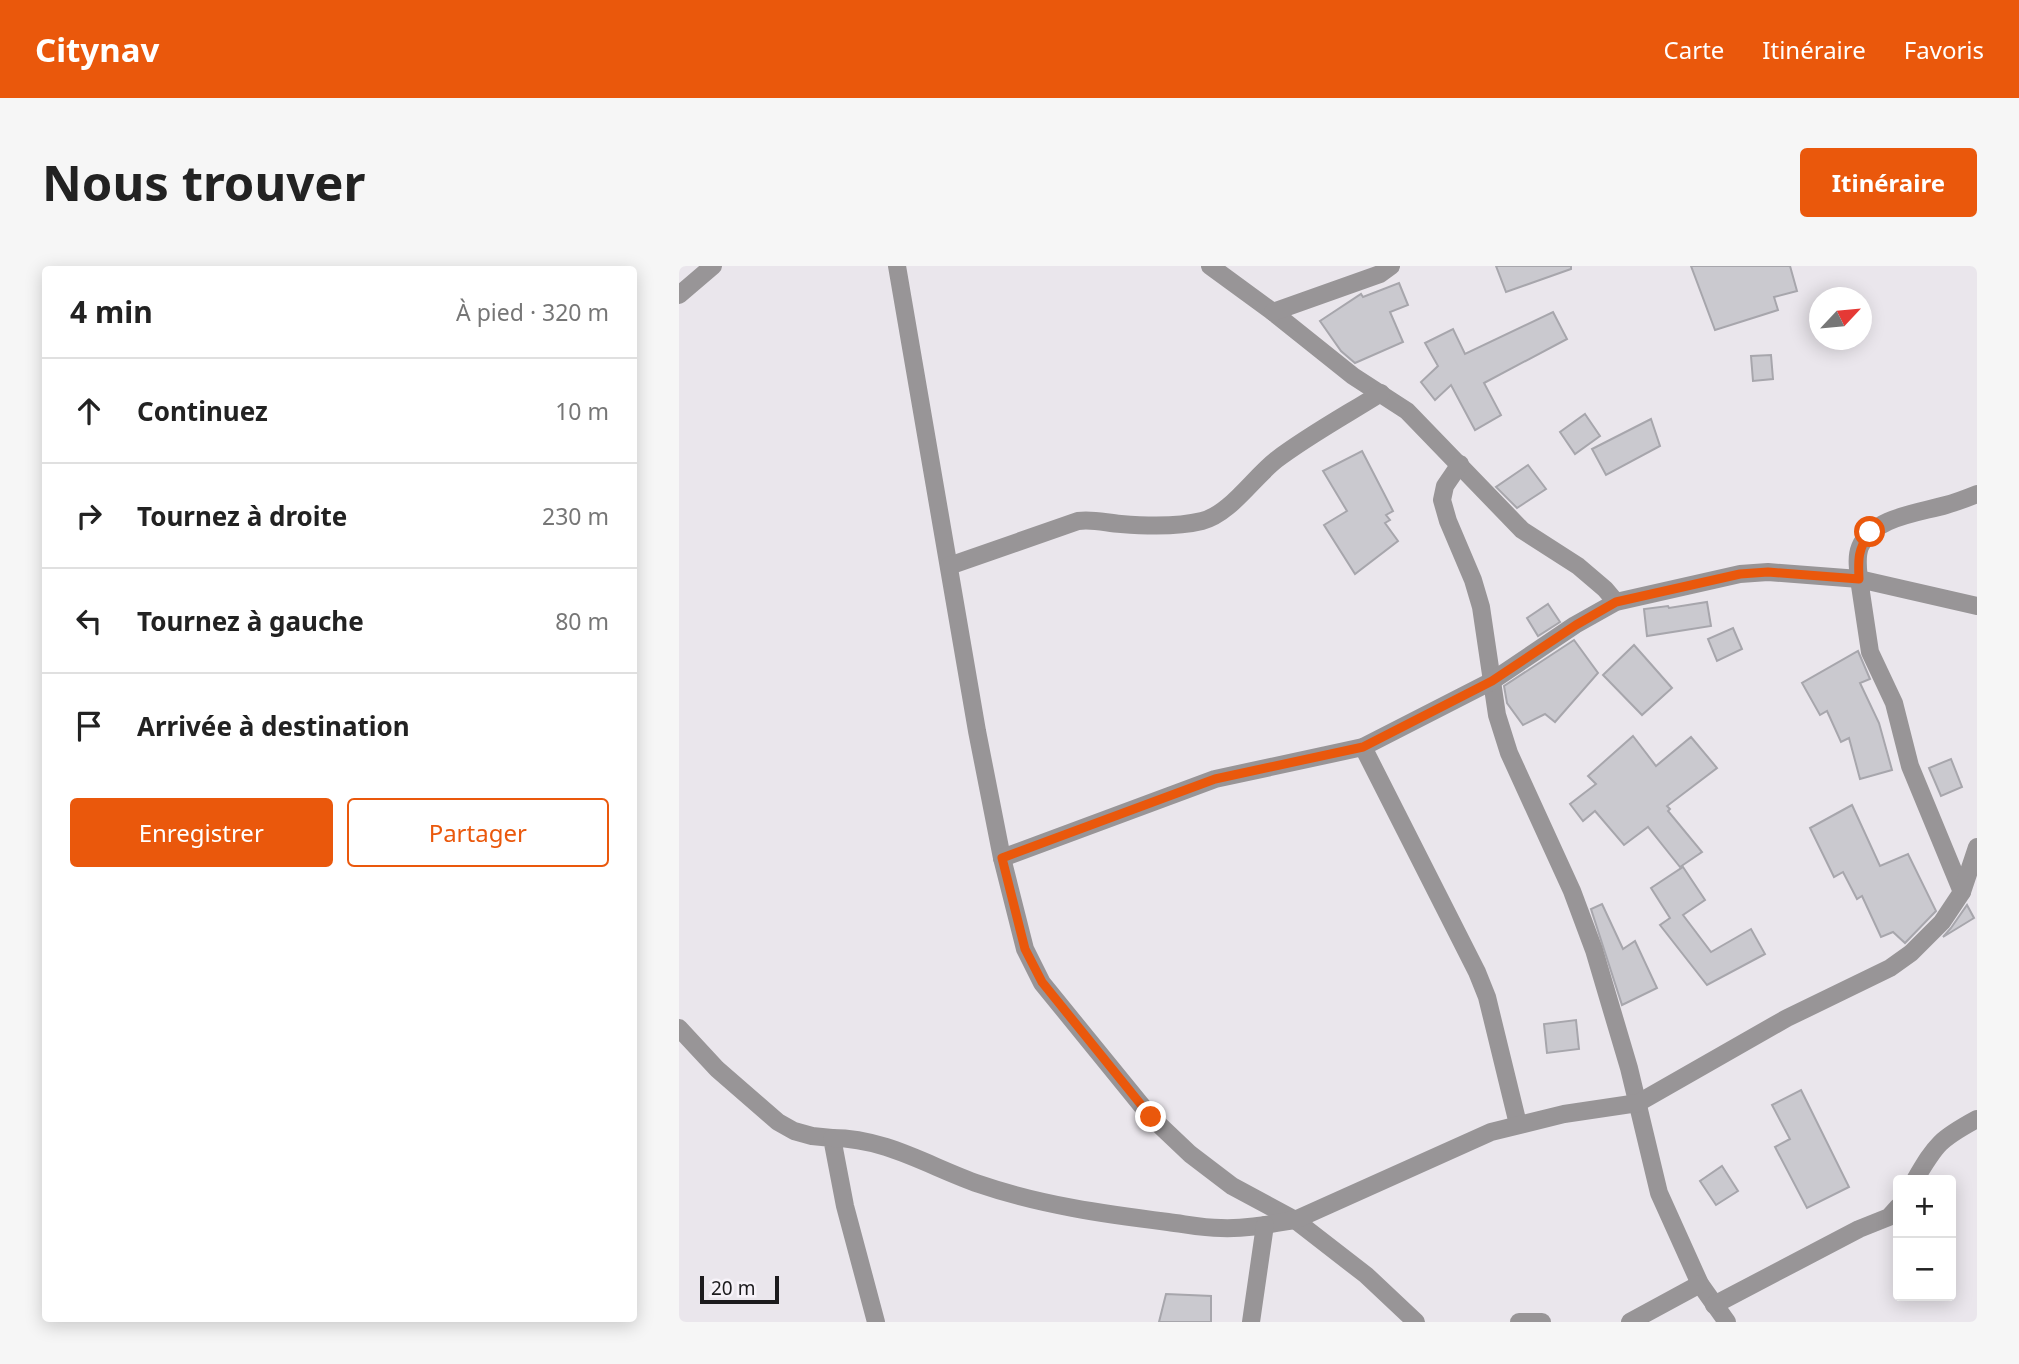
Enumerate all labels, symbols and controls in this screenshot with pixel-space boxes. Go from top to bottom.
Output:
text: Citynav [35,27,159,72]
text: Carte [1664,33,1724,66]
text: Itinéraire [1762,33,1866,66]
text: Favoris [1904,33,1984,66]
button: Itinéraire [1800,148,1977,217]
text: Nous trouver [42,149,365,215]
north arrow [1809,287,1872,350]
text: 4 min [70,291,153,332]
text: À pied · 320 m [456,296,609,328]
icon: ahead [70,392,108,430]
text: Continuez [137,393,268,429]
text: 10 m [555,395,609,427]
icon: right [70,497,108,535]
text: Tournez à droite [137,498,347,534]
text: 230 m [542,500,609,532]
route start [1854,516,1885,547]
icon: left [70,602,108,640]
text: Tournez à gauche [137,603,364,639]
text: 80 m [555,605,609,637]
icon: arrive [70,707,108,745]
text: Arrivée à destination [137,708,410,744]
button: Enregistrer [70,798,333,867]
button: Partager [347,798,609,867]
route end [1135,1101,1166,1132]
map controls [1893,1175,1956,1301]
button: + [1893,1175,1956,1238]
button: − [1893,1238,1956,1301]
scale bar [700,1273,779,1305]
text: 20 m [711,1275,755,1301]

